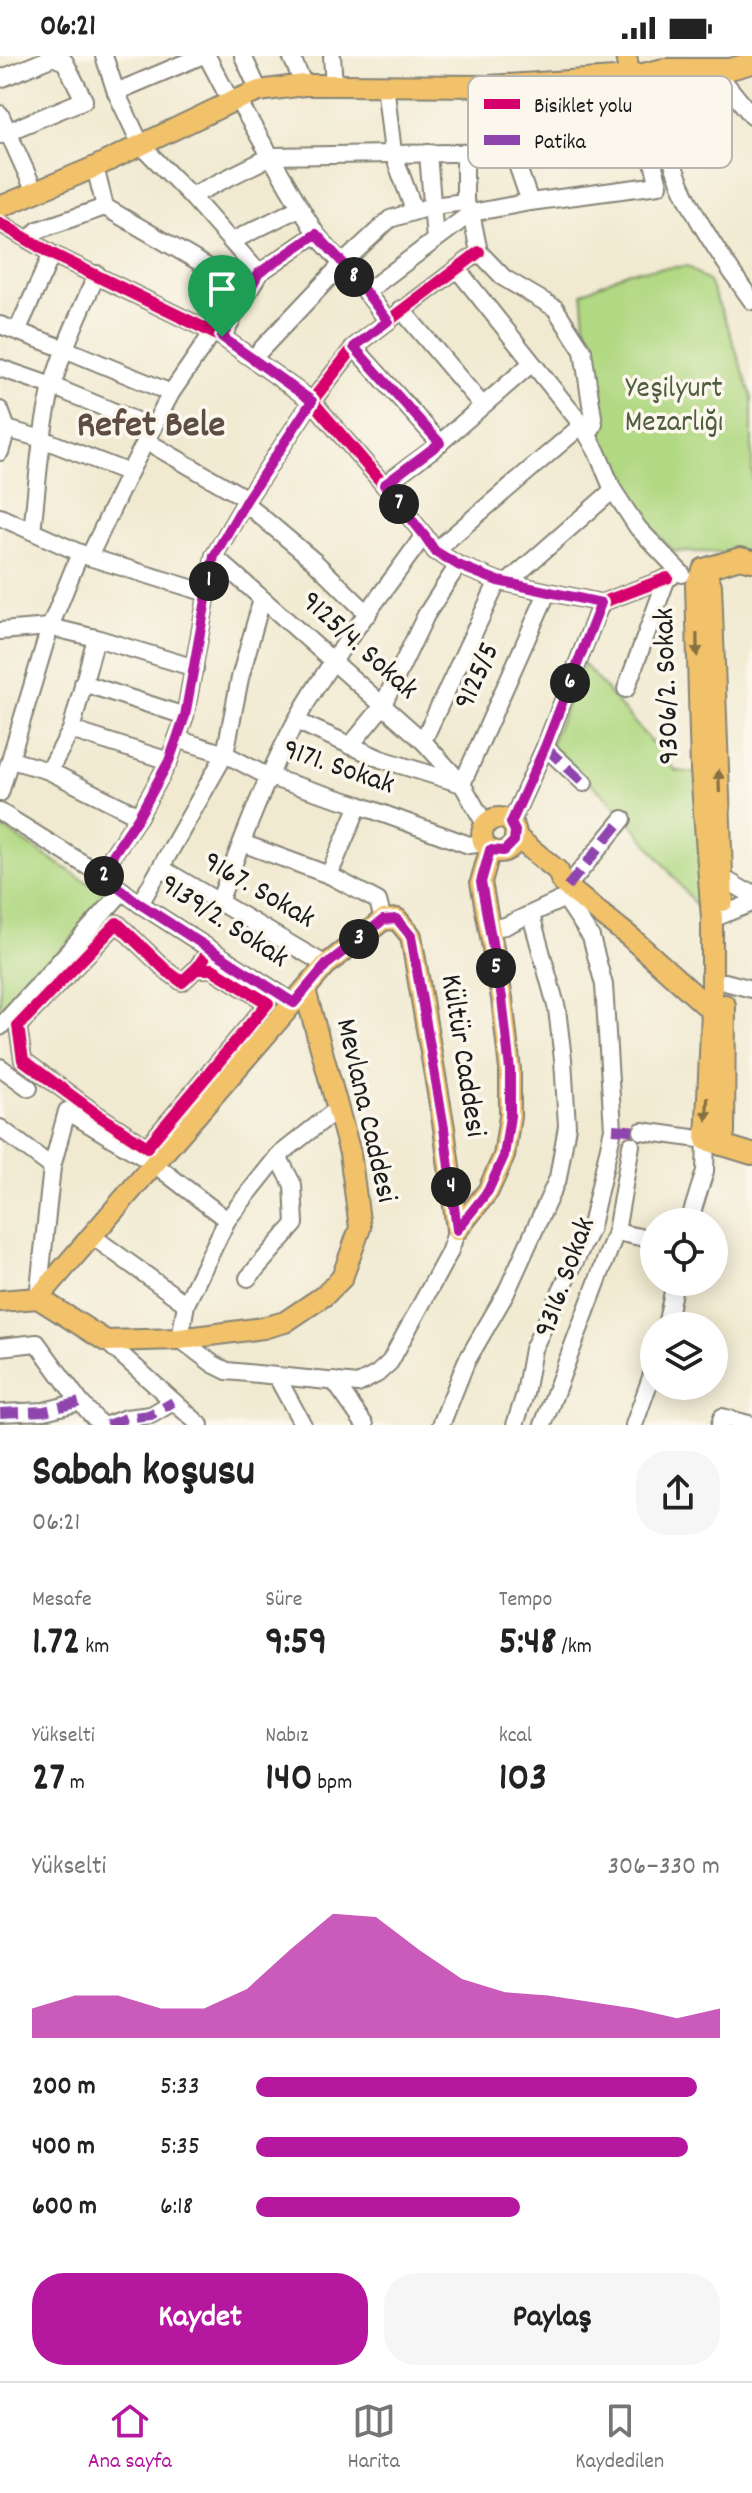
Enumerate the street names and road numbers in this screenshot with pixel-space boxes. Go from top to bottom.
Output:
street label: 9125/4. Sokak [290,582,426,712]
street label: 9306/2. Sokak [645,607,693,765]
street label: 9125/5 [445,636,513,718]
street label: 9171. Sokak [276,730,400,808]
street label: 9167. Sokak [194,842,322,942]
street label: 9139/2. Sokak [150,865,296,981]
street label: Kültür Caddesi [427,972,495,1140]
street label: Mevlana Caddesi [322,1015,406,1207]
street label: 9316. Sokak [525,1212,609,1344]

